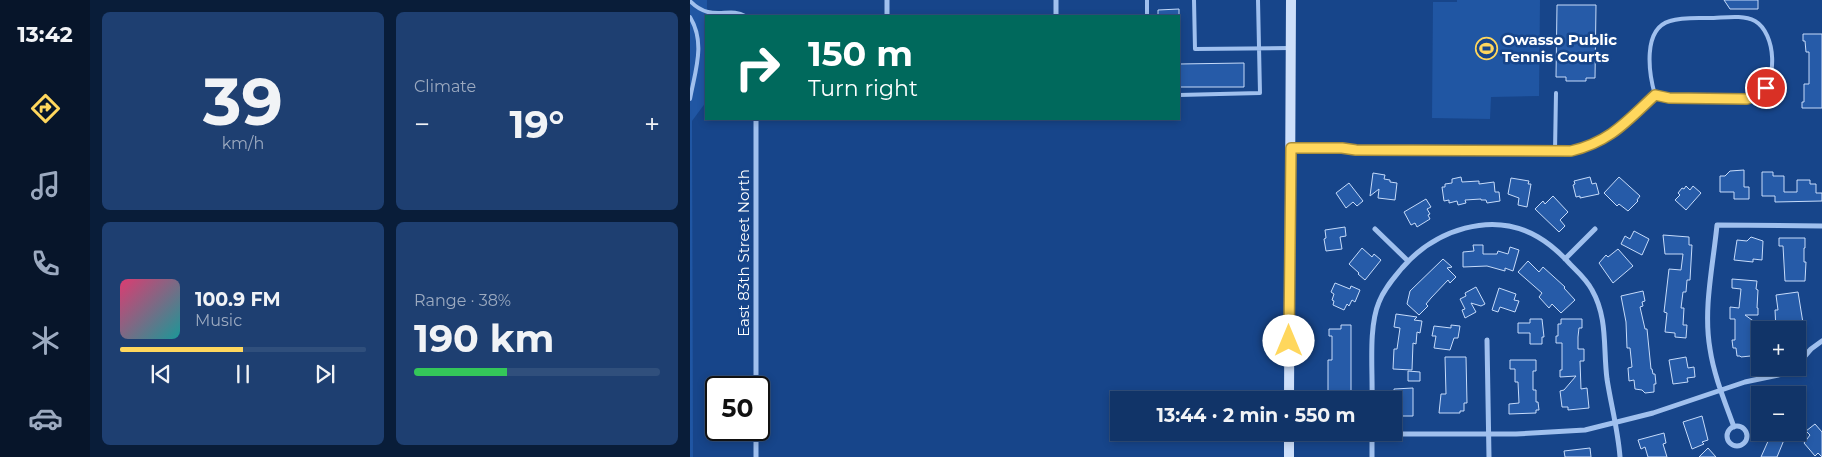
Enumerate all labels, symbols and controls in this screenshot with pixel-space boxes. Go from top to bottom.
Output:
text: 13:42 [17,21,73,48]
place label: Owasso Public Tennis Courts [1502,30,1617,66]
text: 150 m [808,32,913,75]
icon: right [725,35,790,100]
sports icon: Owasso Public Tennis Courts [1474,37,1498,61]
text: 39 [203,62,283,141]
pin [1745,67,1787,109]
icon: arrive [1752,74,1780,102]
text: Turn right [808,75,918,102]
text: Climate [414,77,476,96]
icon: directions [28,91,63,126]
text: 19° [510,101,565,148]
text: − [414,107,430,141]
text: + [644,107,660,141]
text: km/h [222,134,264,153]
icon: music [28,168,63,203]
street label: East 83th Street North [734,169,753,337]
icon: phone [28,246,63,281]
text: 100.9 FM [195,288,281,311]
text: Range · 38% [414,291,511,310]
text: Music [195,311,242,330]
position arrow [1262,314,1314,366]
text: 190 km [414,315,554,362]
map controls [1751,321,1806,441]
button: + [1751,321,1806,376]
icon: climate [28,323,63,358]
icon: previous [147,360,175,388]
icon: pause [229,360,257,388]
icon: next [311,360,339,388]
speed limit sign: 50 [705,376,770,441]
button: − [1751,386,1806,441]
icon: car [28,401,63,436]
text: 13:44 · 2 min · 550 m [1157,404,1355,427]

